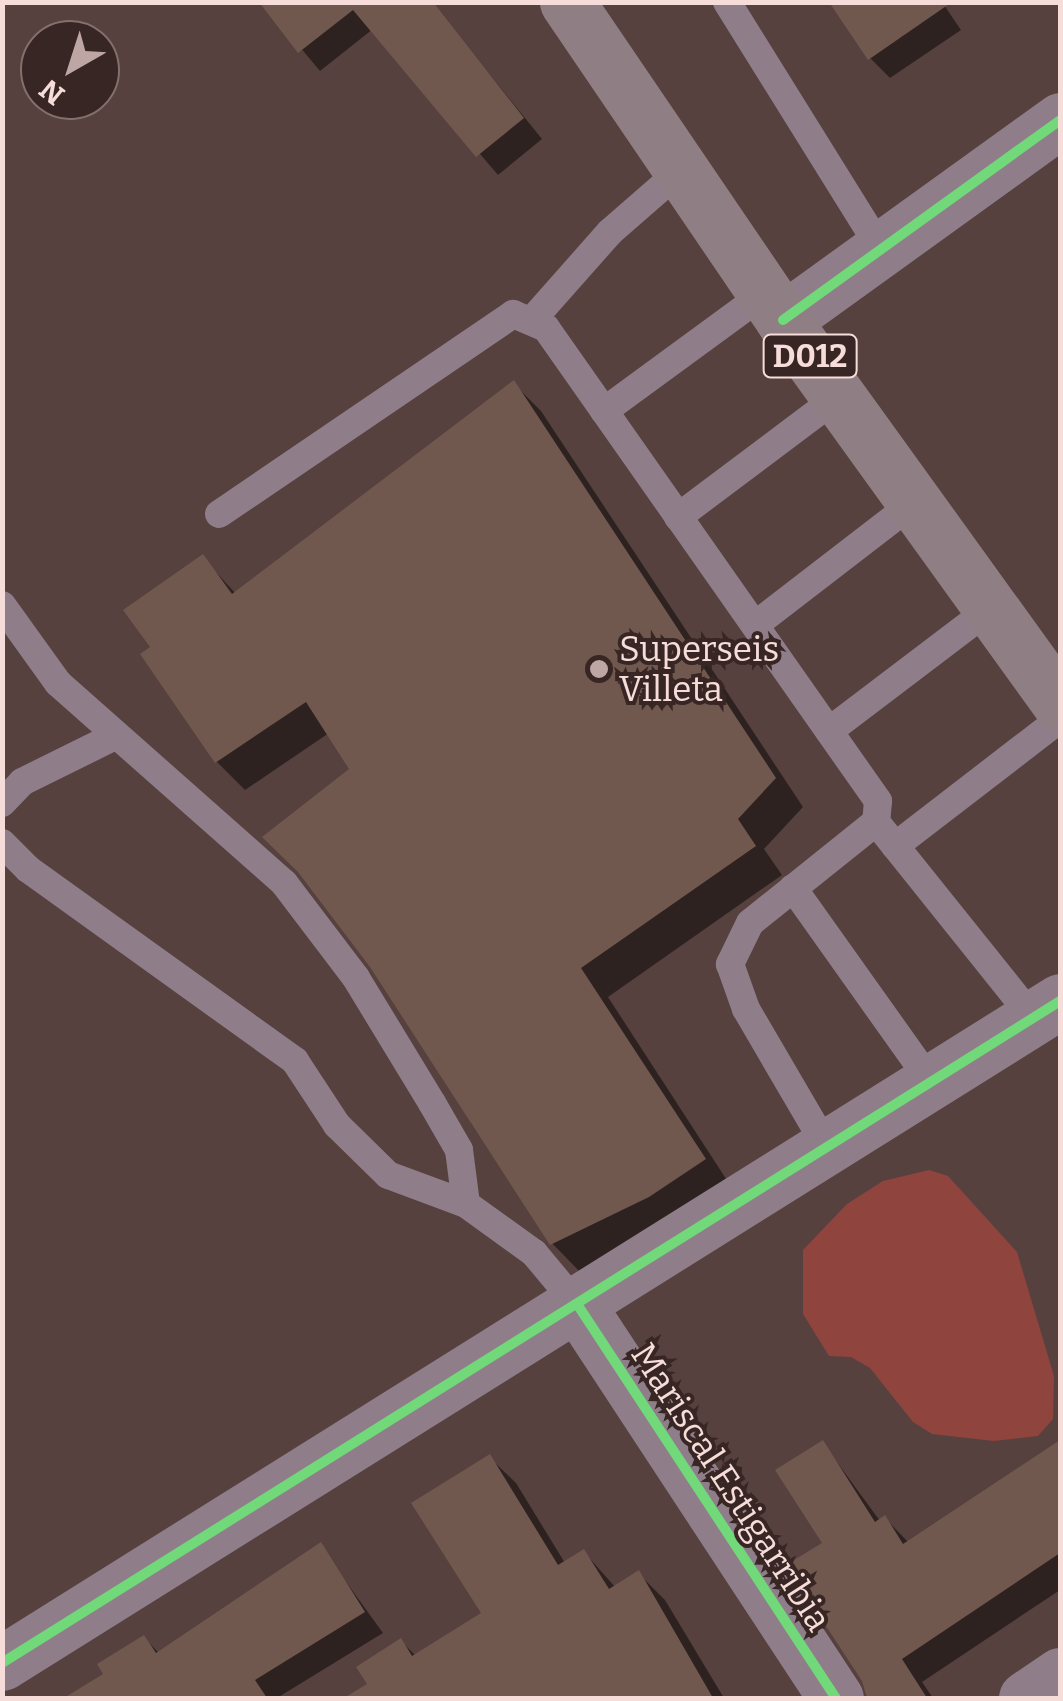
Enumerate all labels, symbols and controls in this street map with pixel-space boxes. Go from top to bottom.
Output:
north arrow [20,20,120,120]
text: N [33,73,71,112]
road number: D012 [762,329,858,383]
place label: Superseis Villeta [619,628,779,710]
marker: Superseis Villeta [588,658,610,680]
street label: Mariscal Estigarribia [622,1335,840,1639]

